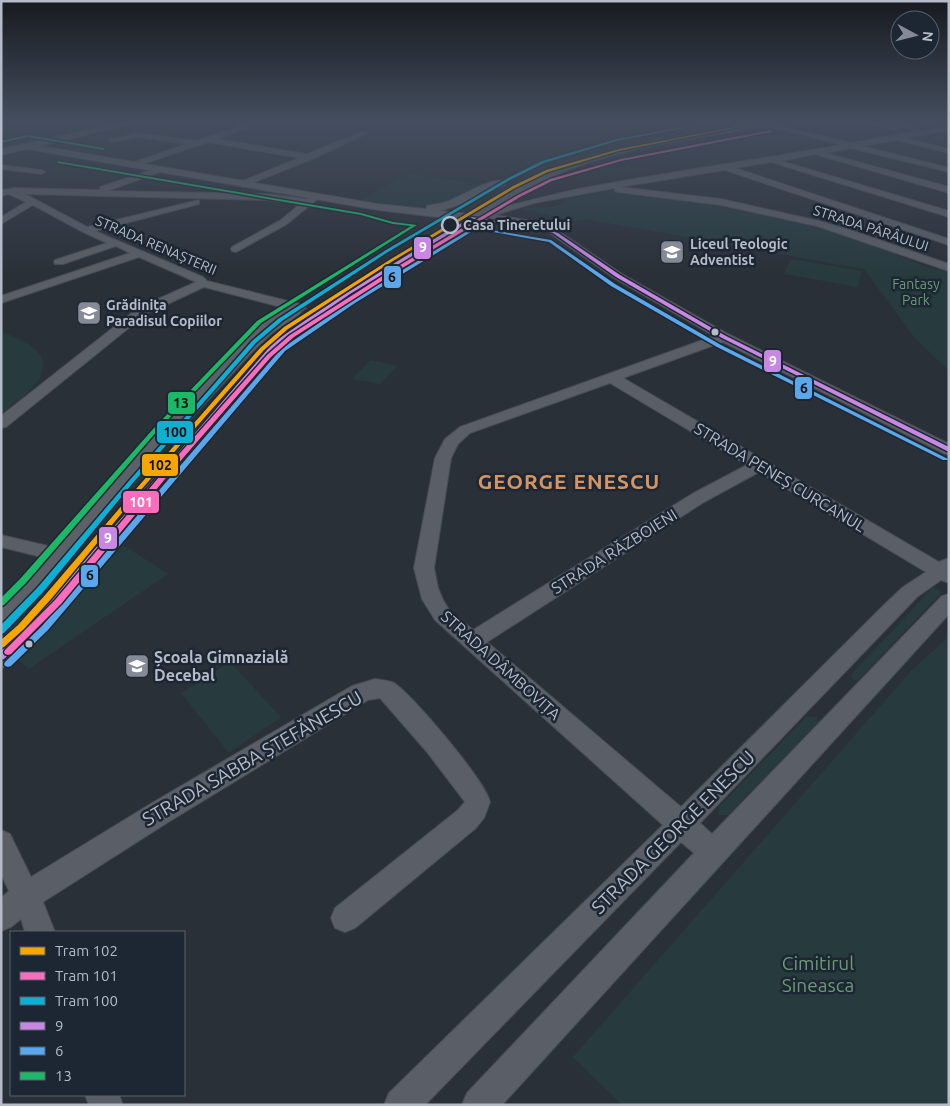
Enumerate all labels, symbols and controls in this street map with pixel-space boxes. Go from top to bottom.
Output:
north arrow [890,10,940,60]
text: N [919,30,936,43]
street label: STRADA PÂRÂULUI [811,201,931,254]
street label: STRADA RENAȘTERII [93,212,219,278]
marker: Casa Tineretului [441,216,459,234]
place label: Casa Tineretului [463,217,570,233]
line badge: 9 [413,236,432,260]
place label: Liceul Teologic Adventist [690,236,788,268]
text: 9 [419,239,427,255]
school or university icon: Liceul Teologic Adventist [659,239,685,265]
line badge: 6 [383,265,402,289]
text: 6 [388,269,396,285]
park label: Fantasy Park [892,276,940,308]
place label: Grădinița Paradisul Copiilor [106,297,222,329]
school or university icon: Grădinița Paradisul Copiilor [76,300,102,326]
unlabelled marker [710,327,720,337]
line badge: 9 [763,349,782,373]
text: 9 [769,353,777,369]
line badge: 6 [794,376,813,400]
text: 6 [800,380,808,396]
line badge: 13 [167,391,196,415]
text: 13 [173,395,189,411]
street label: STRADA PENEȘ CURCANUL [691,419,869,535]
line badge: 100 [156,420,194,444]
text: 100 [163,424,187,440]
line badge: 102 [141,453,179,477]
text: 102 [148,457,172,473]
district label: GEORGE ENESCU [478,469,660,493]
line badge: 101 [122,490,160,514]
text: 101 [129,494,153,510]
street label: STRADA RĂZBOIENI [547,504,680,597]
line badge: 9 [98,526,118,550]
text: 9 [104,530,112,546]
line badge: 6 [80,564,99,588]
text: 6 [86,567,94,583]
street label: STRADA DÂMBOVIȚA [438,606,565,724]
unlabelled marker [24,639,34,649]
place label: Școala Gimnazială Decebal [154,648,289,684]
school or university icon: Școala Gimnazială Decebal [124,653,150,679]
street label: STRADA SABBA ȘTEFĂNESCU [138,686,366,830]
street label: STRADA GEORGE ENESCU [587,746,759,918]
legend [10,931,185,1096]
text: Tram 102 [55,942,118,959]
park label: Cimitirul Sineasca [782,952,854,996]
text: Tram 101 [55,967,118,984]
text: Tram 100 [55,992,118,1009]
text: 9 [55,1017,63,1034]
text: 6 [55,1042,63,1059]
text: 13 [55,1067,72,1084]

